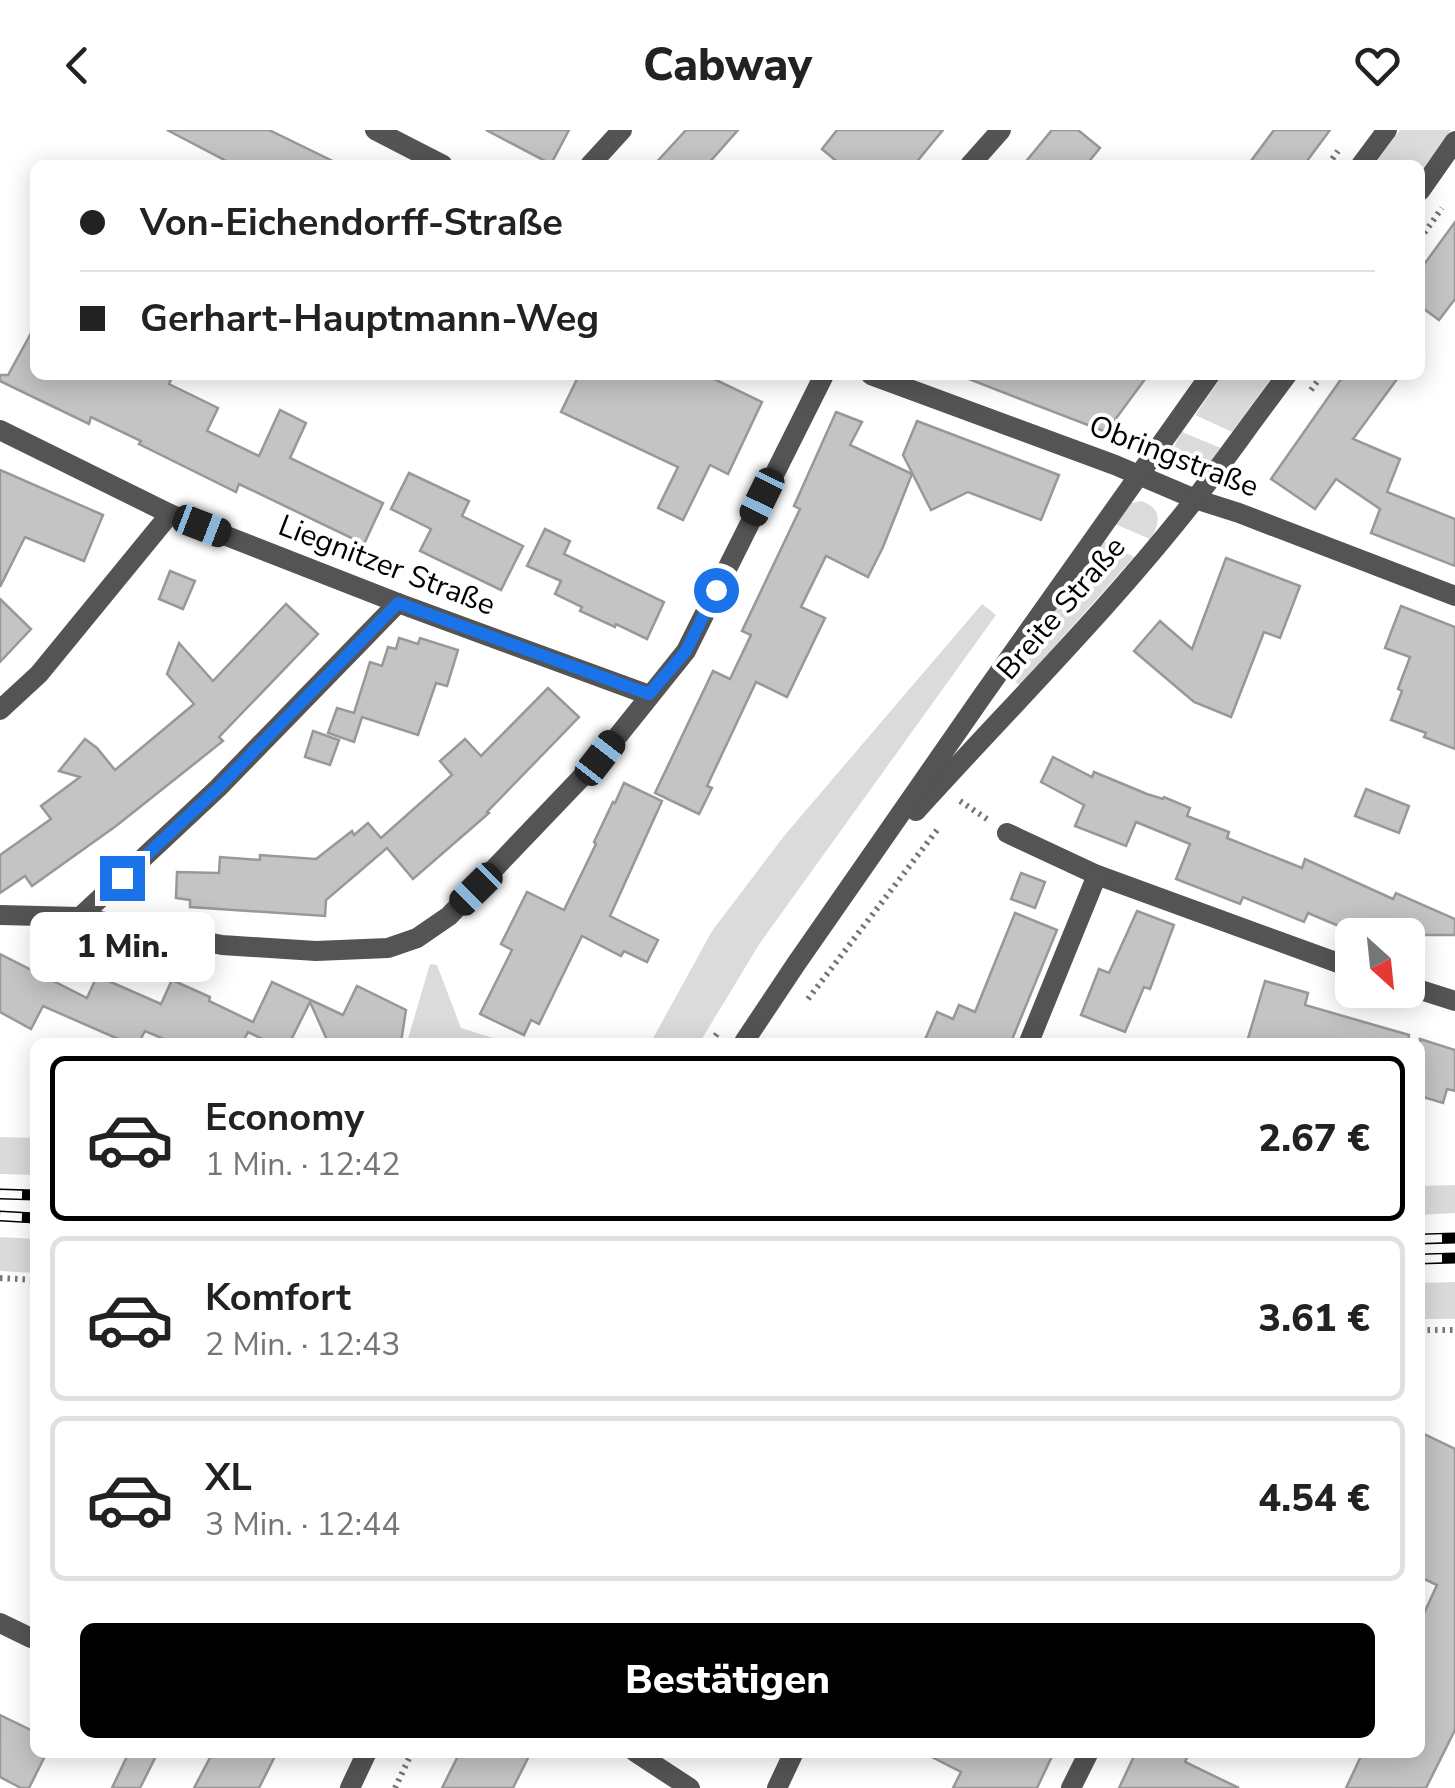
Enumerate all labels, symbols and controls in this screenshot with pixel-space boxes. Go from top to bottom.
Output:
text: Cabway [643,35,812,96]
icon: back [50,38,105,93]
icon: heart [1350,38,1405,93]
text: Von-Eichendorff-Straße [140,197,563,248]
text: Gerhart-Hauptmann-Weg [140,293,599,344]
street label: Obringstraße [1083,405,1264,508]
car [735,463,789,531]
car [169,501,235,551]
street label: Liegnitzer Straße [273,505,501,626]
street label: Breite Straße [988,528,1135,689]
route start [694,568,739,613]
car [570,725,630,791]
route end [100,856,145,901]
car [444,857,508,921]
callout: 1 Min. [29,913,214,983]
north arrow [1335,918,1425,1008]
map controls [1335,918,1425,1008]
text: 1 Min. [76,925,169,968]
text: Economy [205,1092,364,1143]
icon: car [85,1094,175,1184]
text: 2.67 € [1258,1113,1370,1164]
text: 1 Min. · 12:42 [205,1143,401,1186]
text: Komfort [205,1272,351,1323]
icon: car [85,1274,175,1364]
text: 3.61 € [1258,1293,1370,1344]
text: 2 Min. · 12:43 [205,1323,401,1366]
text: XL [205,1452,252,1503]
icon: car [85,1454,175,1544]
text: 4.54 € [1258,1473,1370,1524]
text: 3 Min. · 12:44 [205,1503,401,1546]
button: Bestätigen [80,1623,1375,1738]

